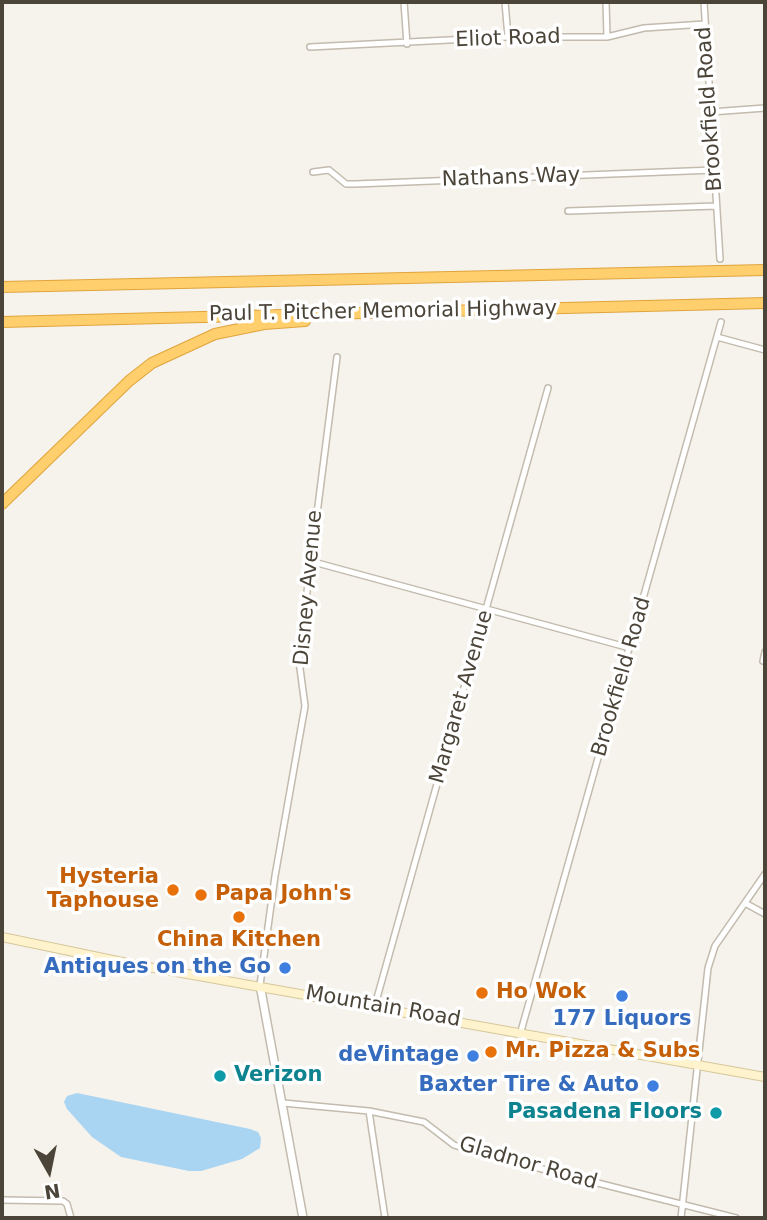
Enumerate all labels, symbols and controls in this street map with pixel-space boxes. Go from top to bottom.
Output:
street label: Eliot Road [455,25,561,53]
street label: Brookfield Road [692,26,728,192]
street label: Nathans Way [441,163,581,193]
street label: Paul T. Pitcher Memorial Highway [209,296,557,328]
street label: Disney Avenue [290,509,328,667]
street label: Brookfield Road [587,594,657,760]
street label: Margaret Avenue [425,607,499,787]
place label: Hysteria Taphouse [47,865,159,915]
marker: Hysteria Taphouse [165,882,181,898]
place label: Papa John's [215,882,352,908]
marker: Papa John's [193,887,209,903]
marker: China Kitchen [231,909,247,925]
place label: China Kitchen [157,928,321,954]
place label: Antiques on the Go [44,955,271,981]
marker: Antiques on the Go [277,960,293,976]
place label: Ho Wok [496,980,586,1006]
street label: Mountain Road [303,981,463,1033]
marker: Ho Wok [474,985,490,1001]
marker: 177 Liquors [614,988,630,1004]
place label: 177 Liquors [553,1007,691,1033]
place label: Mr. Pizza & Subs [505,1039,700,1065]
place label: deVintage [338,1043,459,1069]
marker: Mr. Pizza & Subs [483,1044,499,1060]
marker: deVintage [465,1048,481,1064]
place label: Verizon [234,1063,323,1089]
marker: Verizon [212,1068,228,1084]
place label: Baxter Tire & Auto [419,1073,639,1099]
marker: Baxter Tire & Auto [645,1078,661,1094]
place label: Pasadena Floors [507,1100,702,1126]
marker: Pasadena Floors [708,1105,724,1121]
street label: Gladnor Road [456,1132,600,1196]
north arrow [14,1136,84,1206]
text: N [43,1180,62,1204]

